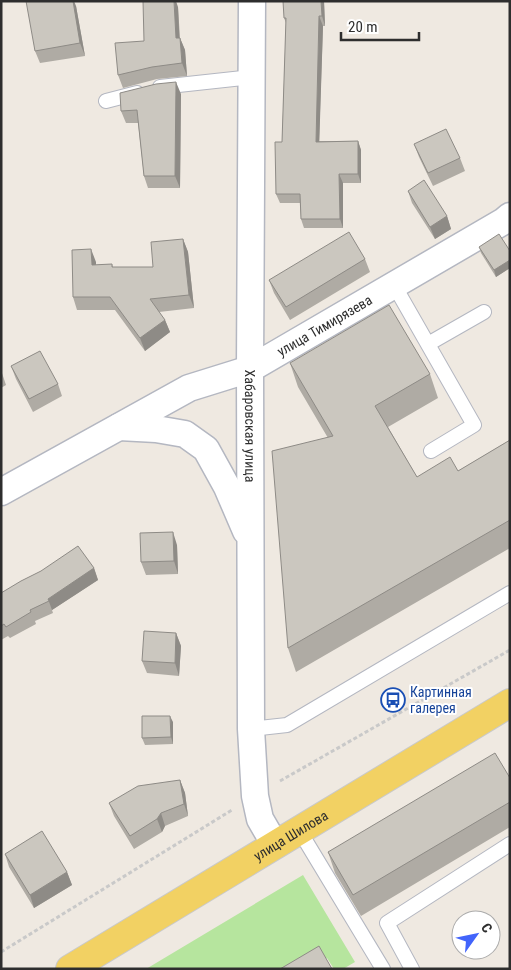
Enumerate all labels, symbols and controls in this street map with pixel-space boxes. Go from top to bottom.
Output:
scale bar [341,10,418,42]
text: 20 m [348,18,378,36]
street label: улица Тимирязева [274,292,375,359]
street label: Хабаровская улица [242,370,258,482]
place label: Картинная галерея [410,684,472,716]
bus stop icon: Картинная галерея [380,687,406,713]
street label: улица Шилова [251,807,331,864]
north arrow [451,910,501,960]
text: С [478,920,496,936]

